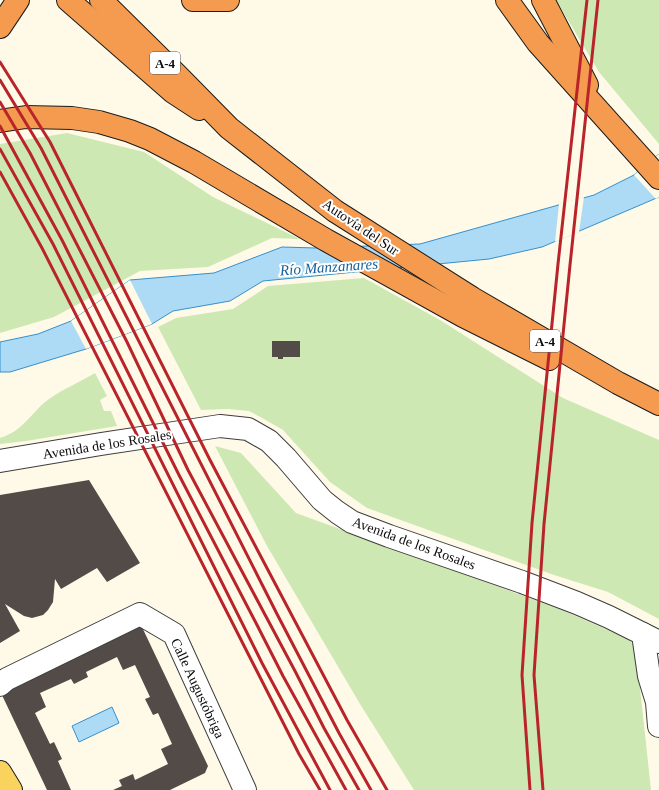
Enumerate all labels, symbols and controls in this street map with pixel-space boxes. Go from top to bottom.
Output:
road number: A-4 [150,52,180,74]
street label: Autovía del Sur [320,196,402,259]
water label: Río Manzanares [278,256,379,278]
road number: A-4 [530,330,560,352]
street label: Avenida de los Rosales [42,427,172,462]
street label: Avenida de los Rosales [350,514,477,573]
street label: Calle Augustóbriga [168,636,228,741]

